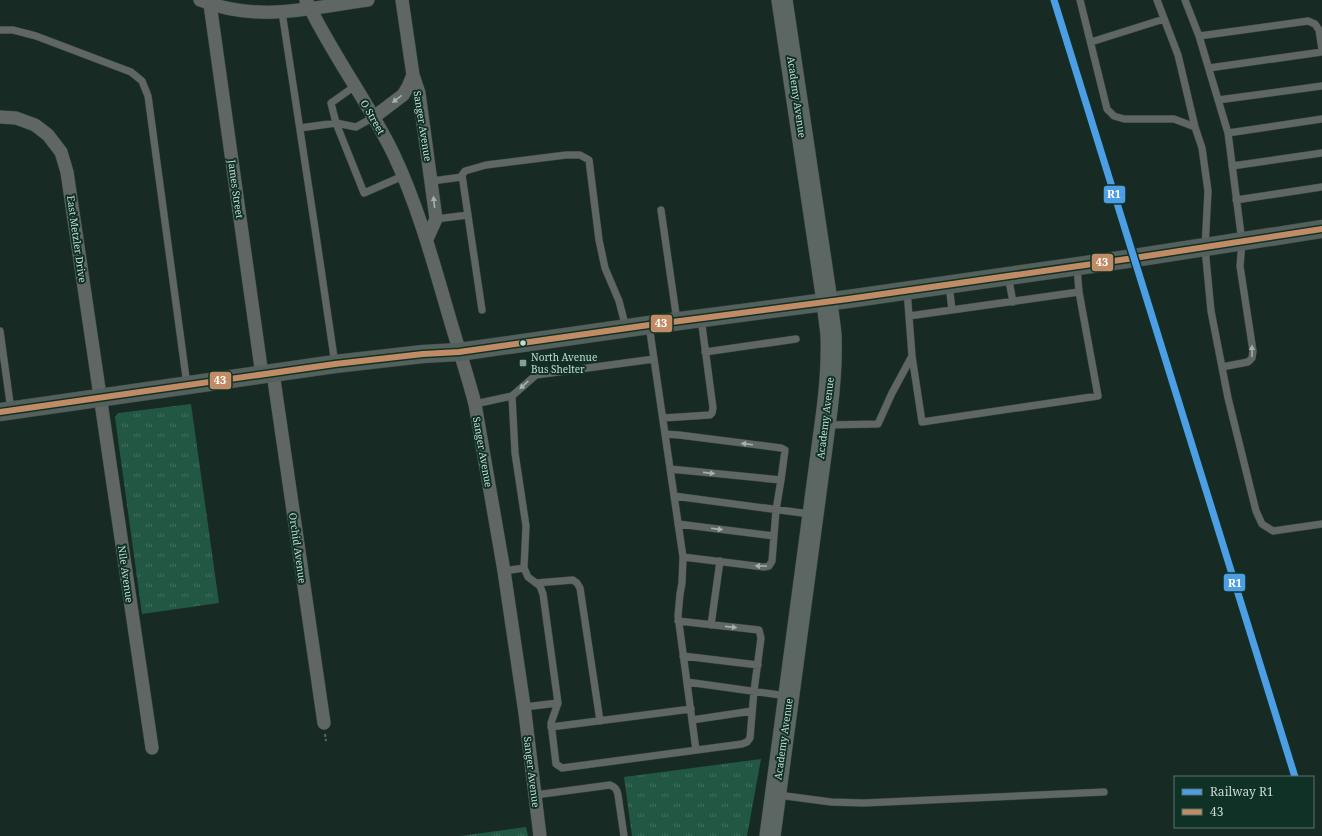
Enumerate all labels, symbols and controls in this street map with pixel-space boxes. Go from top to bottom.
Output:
street label: Academy Avenue [784,55,810,139]
street label: Sanger Avenue [411,90,435,162]
one-way arrow [392,95,403,104]
street label: O Street [357,97,389,137]
street label: James Street [225,158,247,220]
line badge: R1 [1103,185,1126,204]
text: R1 [1107,186,1121,201]
street label: East Metzler Drive [64,194,90,284]
one-way arrow [431,196,437,208]
line badge: 43 [1091,253,1114,272]
text: 43 [1096,254,1108,269]
line badge: 43 [650,314,673,333]
text: 43 [655,315,667,330]
unlabelled marker [518,338,528,348]
one-way arrow [1249,344,1255,357]
place label: North Avenue Bus Shelter [531,350,597,376]
marker: North Avenue Bus Shelter [518,358,528,368]
line badge: 43 [209,371,232,390]
text: 43 [214,372,226,387]
street label: Academy Avenue [813,376,837,460]
one-way arrow [519,381,529,390]
street label: Sanger Avenue [470,416,496,488]
one-way arrow [741,440,753,447]
one-way arrow [703,469,715,476]
street label: Orchid Avenue [286,512,310,584]
one-way arrow [711,526,723,532]
street label: Nile Avenue [115,544,137,604]
one-way arrow [754,563,767,569]
line badge: R1 [1223,573,1246,592]
text: R1 [1228,575,1242,590]
one-way arrow [725,624,737,630]
street label: Academy Avenue [770,697,796,781]
street label: Sanger Avenue [521,736,543,808]
legend [1174,776,1314,828]
text: Railway R1 [1210,783,1274,800]
text: 43 [1210,803,1224,820]

